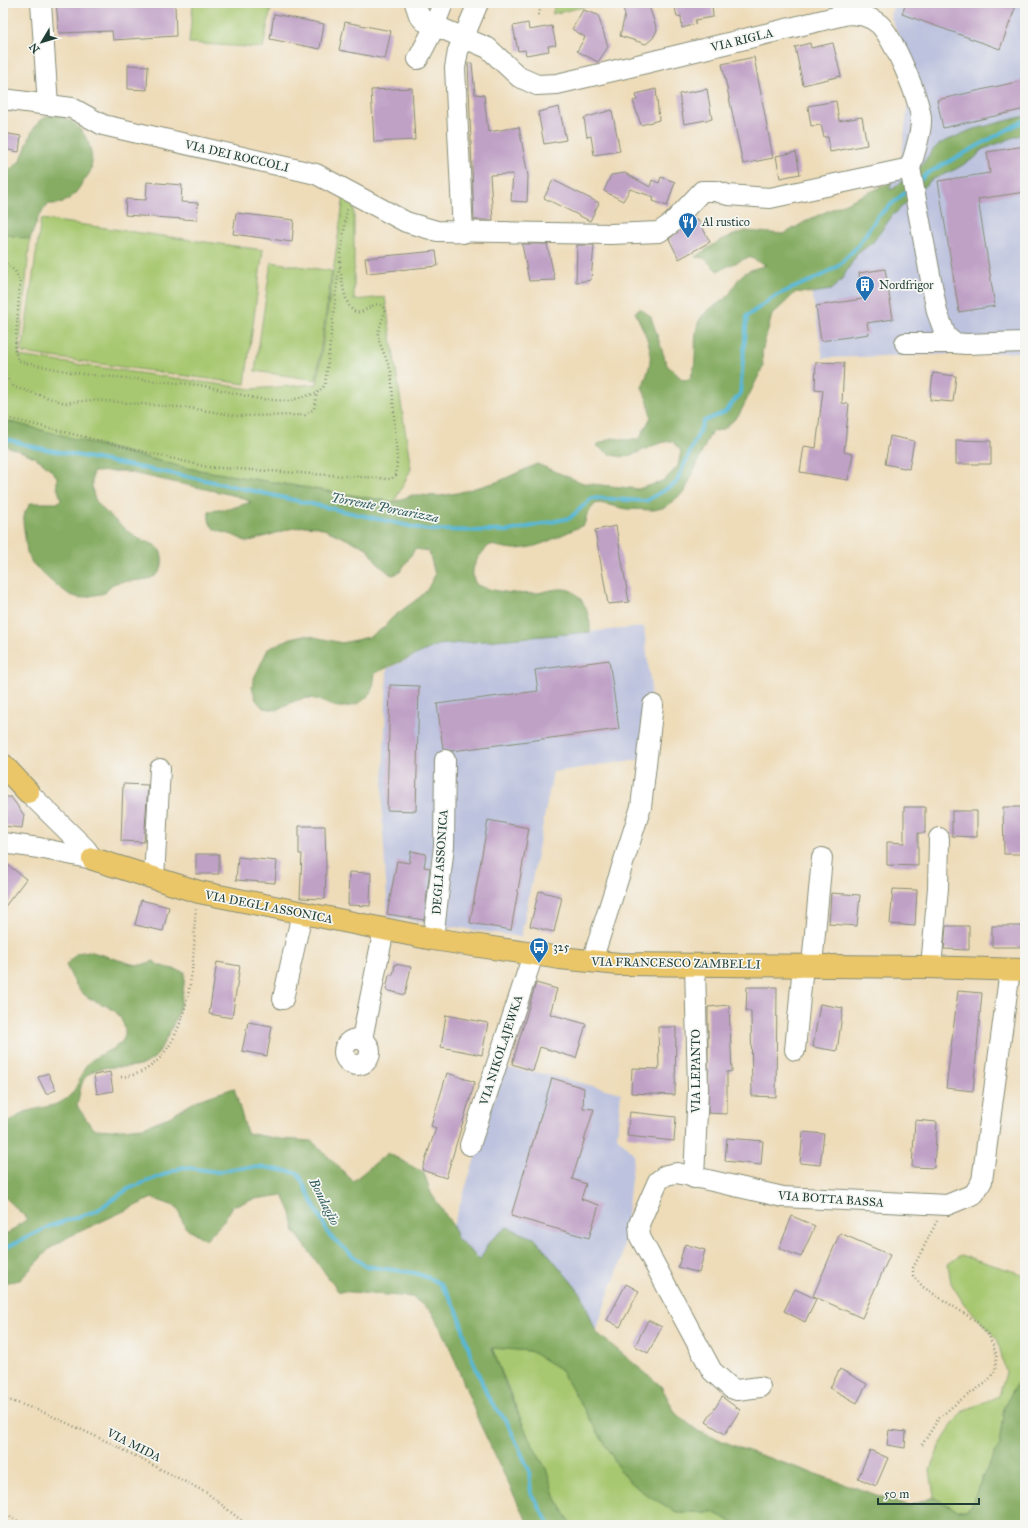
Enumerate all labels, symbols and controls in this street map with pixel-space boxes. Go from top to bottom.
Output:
north arrow [22,22,62,62]
street label: VIA RIGLA [708,26,775,55]
text: N [26,40,43,56]
street label: VIA DEI ROCCOLI [183,137,290,175]
restaurant icon: Al rustico [677,211,699,239]
place label: Al rustico [701,215,750,229]
building icon: Nordfrigor [854,274,876,302]
place label: Nordfrigor [879,278,934,293]
water label: Torrente Porcarizza [330,490,440,526]
street label: DEGLI ASSONICA [429,809,451,915]
street label: VIA DEGLI ASSONICA [203,888,334,926]
bus stop icon: 325 [528,936,550,964]
place label: 325 [553,940,570,954]
street label: VIA FRANCESCO ZAMBELLI [590,955,761,971]
street label: VIA NIKOLAJEWKA [476,993,526,1108]
street label: VIA LEPANTO [689,1029,703,1114]
water label: Bondaglio [305,1175,343,1228]
street label: VIA BOTTA BASSA [777,1188,884,1210]
street label: VIA MIDA [104,1425,163,1465]
scale bar [878,1480,979,1506]
text: 50 m [884,1487,909,1501]

